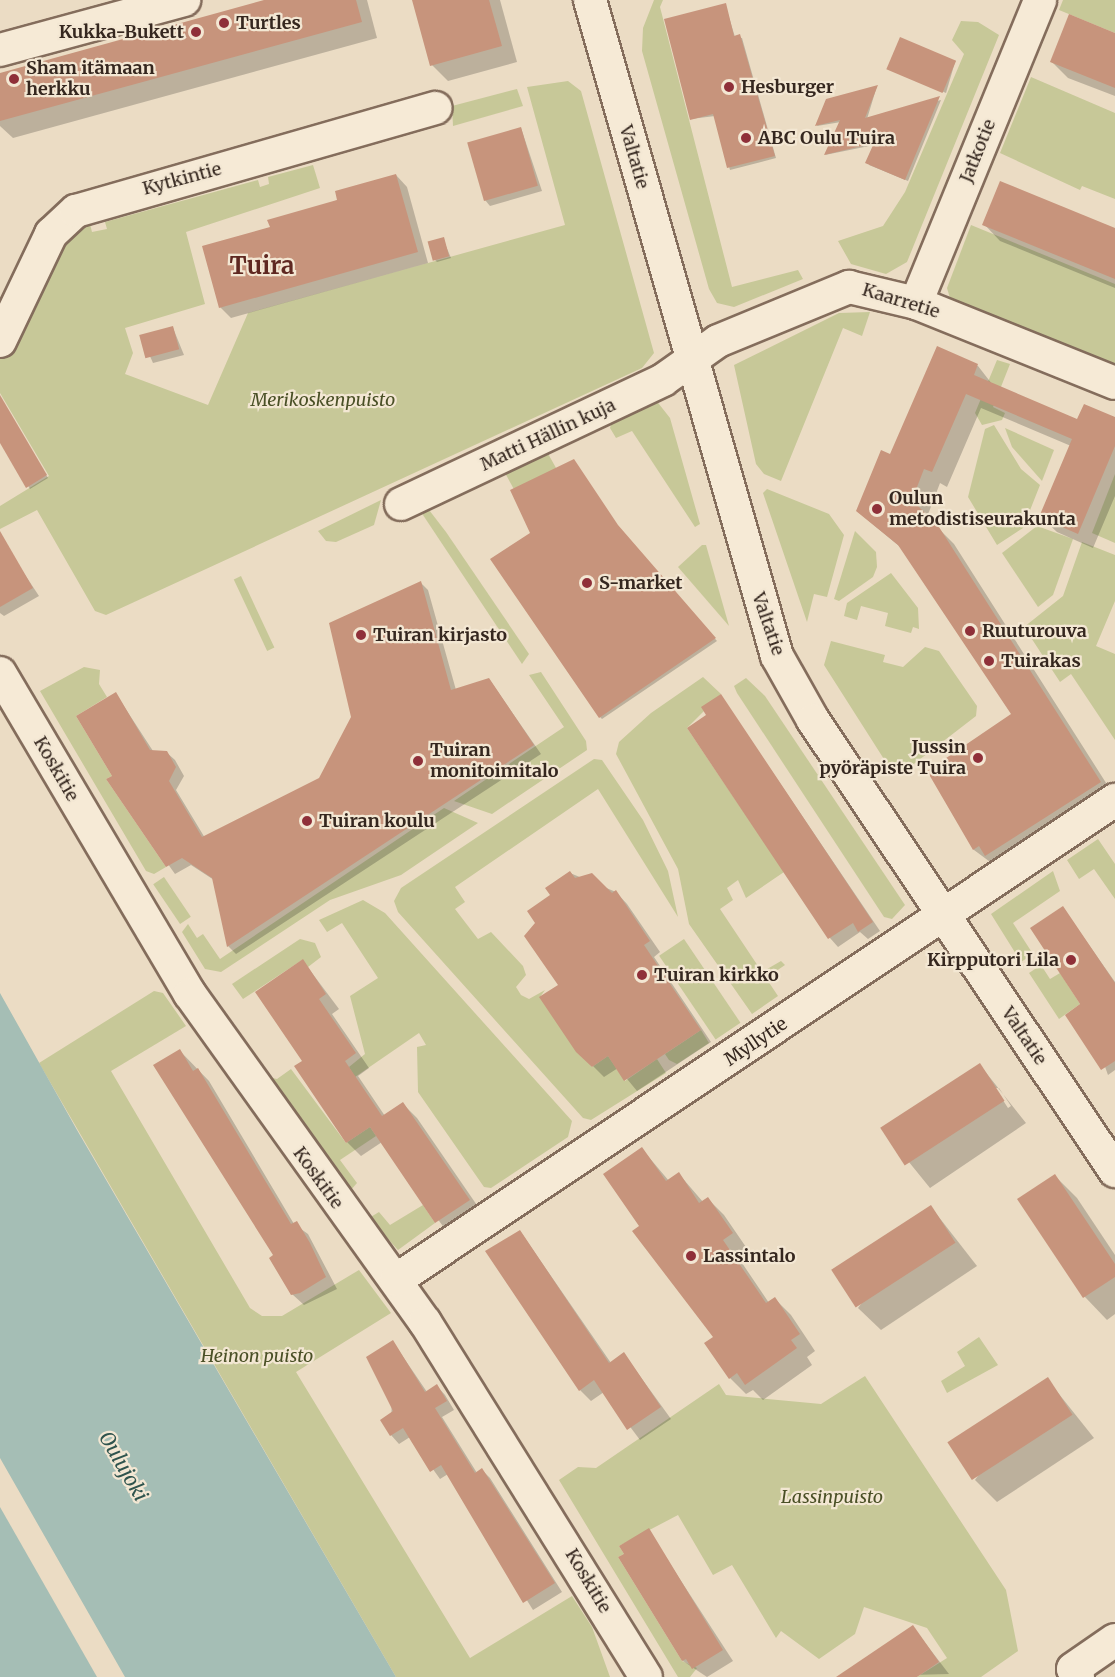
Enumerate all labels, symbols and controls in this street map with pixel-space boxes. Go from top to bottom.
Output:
place label: Turtles [236,12,301,34]
marker: Turtles [217,16,231,30]
place label: Kukka-Bukett [59,21,184,43]
marker: Kukka-Bukett [189,25,203,39]
place label: Sham itämaan herkku [26,58,155,100]
marker: Sham itämaan herkku [7,72,21,86]
place label: Hesburger [741,76,834,98]
marker: Hesburger [722,80,736,94]
street label: Jatkotie [956,116,1000,186]
street label: Valtatie [615,123,653,191]
place label: ABC Oulu Tuira [758,127,895,149]
marker: ABC Oulu Tuira [739,131,753,145]
street label: Kytkintie [140,158,224,200]
district label: Tuira [230,252,294,280]
street label: Kaarretie [860,279,942,323]
park label: Merikoskenpuisto [251,389,395,411]
street label: Matti Hällin kuja [477,394,619,476]
place label: Oulun metodistiseurakunta [889,488,1076,530]
marker: Oulun metodistiseurakunta [870,502,884,516]
place label: S-market [599,572,682,594]
marker: S-market [580,576,594,590]
street label: Valtatie [747,590,789,658]
place label: Ruuturouva [982,620,1087,642]
place label: Tuiran kirjasto [373,624,507,646]
marker: Ruuturouva [963,624,977,638]
marker: Tuiran kirjasto [354,628,368,642]
place label: Tuirakas [1001,650,1081,672]
marker: Tuirakas [982,654,996,668]
street label: Koskitie [29,733,83,805]
place label: Jussin pyöräpiste Tuira [819,737,966,780]
place label: Tuiran monitoimitalo [430,740,559,783]
marker: Jussin pyöräpiste Tuira [971,751,985,765]
marker: Tuiran monitoimitalo [411,754,425,768]
place label: Tuiran koulu [319,810,435,832]
marker: Tuiran koulu [300,814,314,828]
place label: Kirpputori Lila [927,949,1059,971]
marker: Kirpputori Lila [1064,953,1078,967]
place label: Tuiran kirkko [654,964,779,986]
marker: Tuiran kirkko [635,968,649,982]
street label: Valtatie [997,1003,1051,1069]
street label: Myllytie [721,1013,791,1071]
street label: Koskitie [288,1143,348,1213]
place label: Lassintalo [703,1245,795,1267]
marker: Lassintalo [684,1249,698,1263]
park label: Heinon puisto [201,1345,313,1367]
water label: Oulujoki [94,1427,154,1505]
park label: Lassinpuisto [781,1486,883,1508]
street label: Koskitie [560,1545,616,1617]

